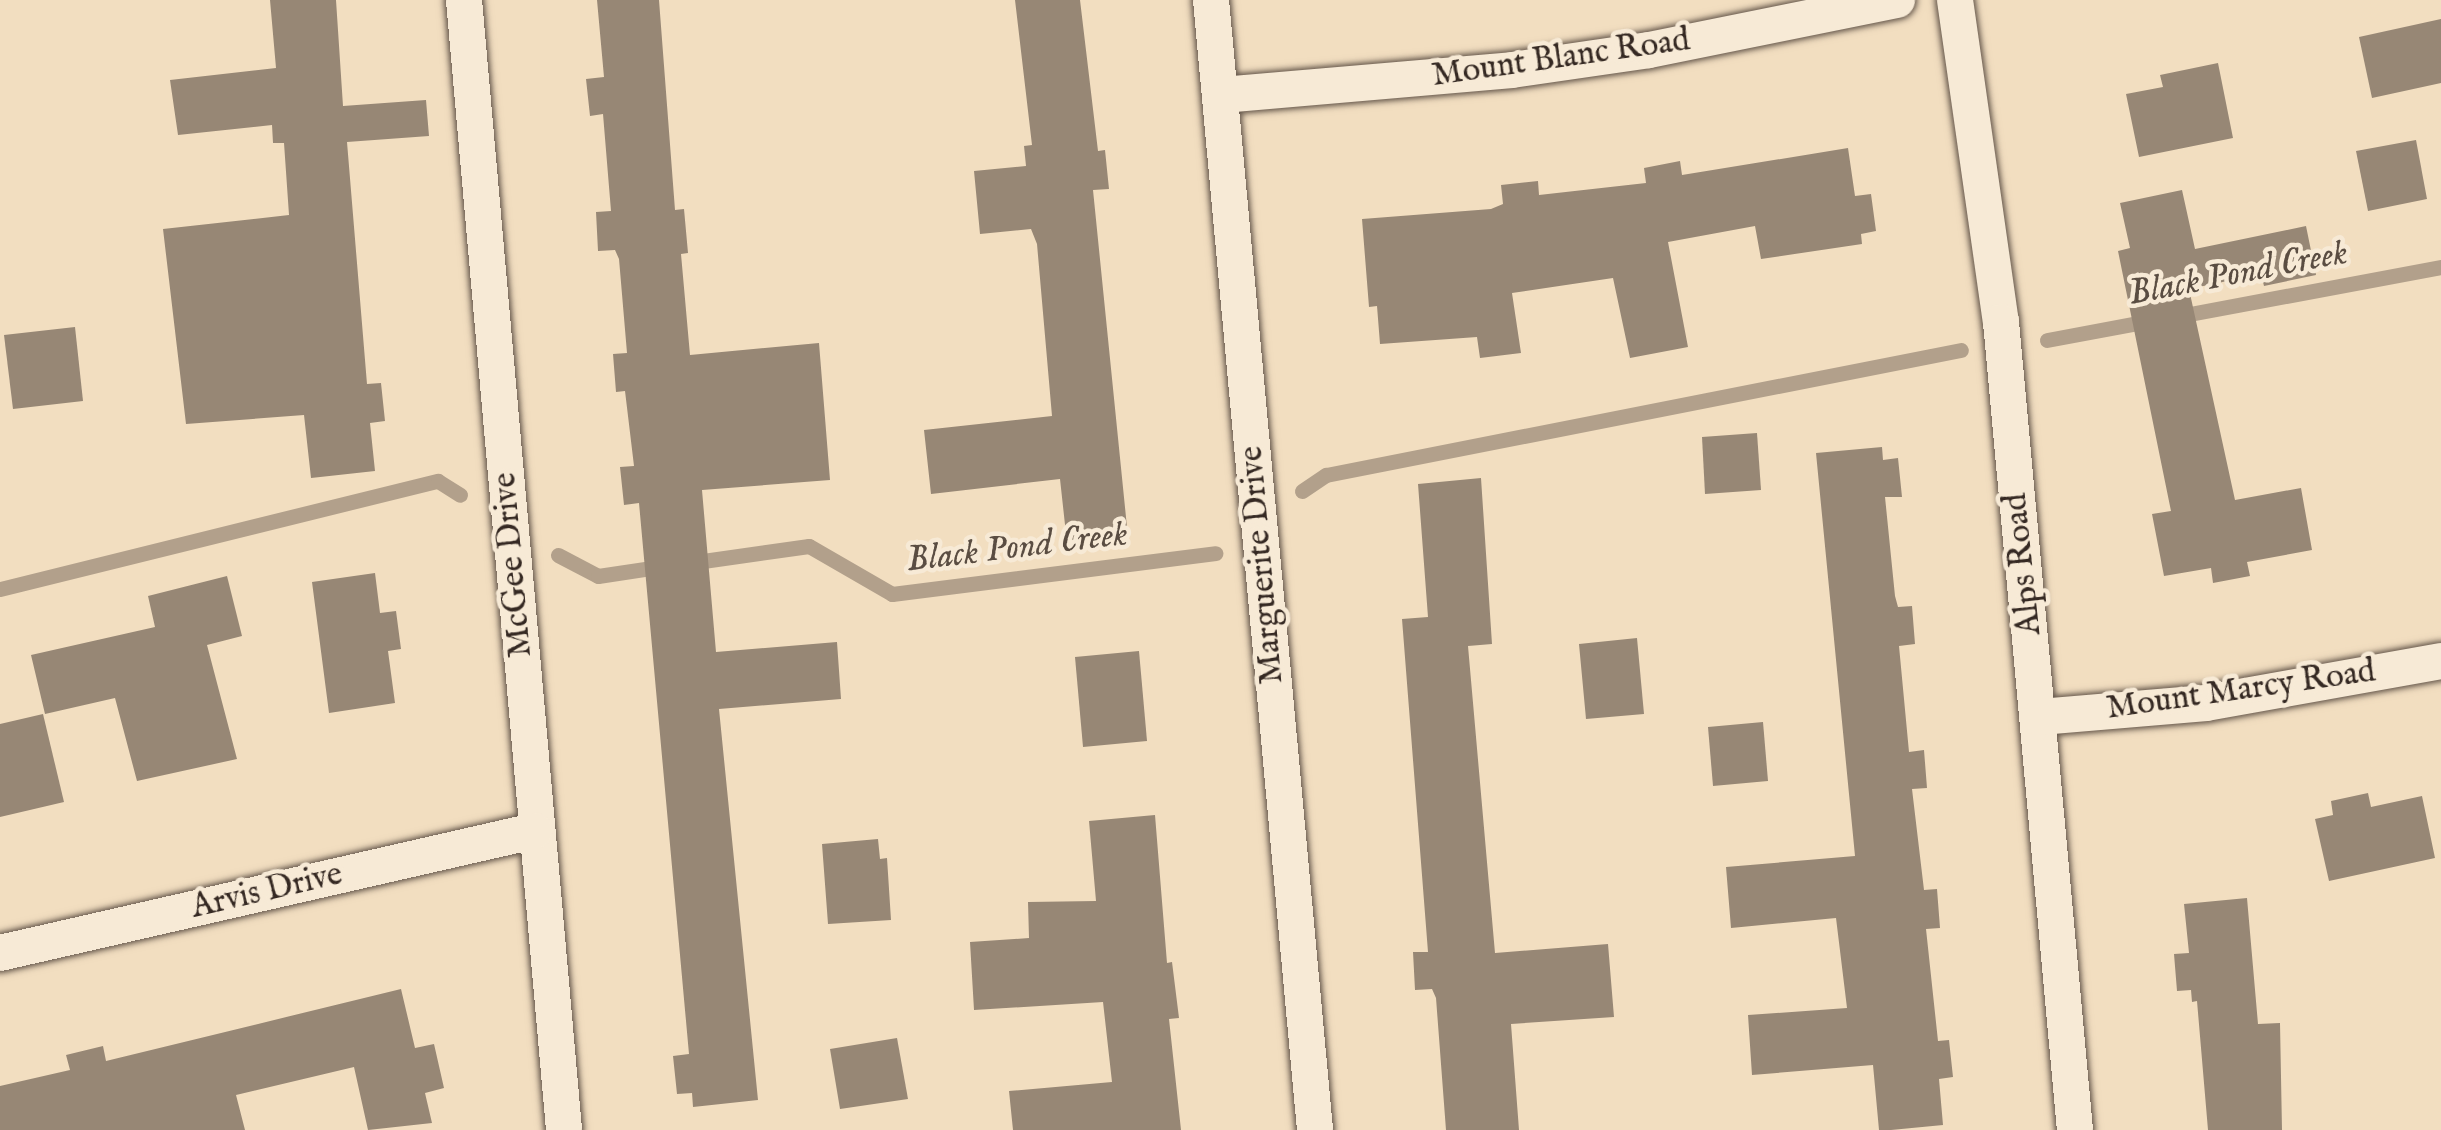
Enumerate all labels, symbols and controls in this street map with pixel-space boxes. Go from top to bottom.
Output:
street label: Mount Blanc Road [1429,21,1693,97]
water label: Black Pond Creek [2125,232,2351,316]
street label: Marguerite Drive [1233,444,1293,686]
street label: McGee Drive [486,471,542,659]
street label: Alps Road [1997,491,2051,637]
water label: Black Pond Creek [904,513,1130,583]
street label: Mount Marcy Road [2104,653,2378,729]
street label: Arvis Drive [188,855,346,929]

